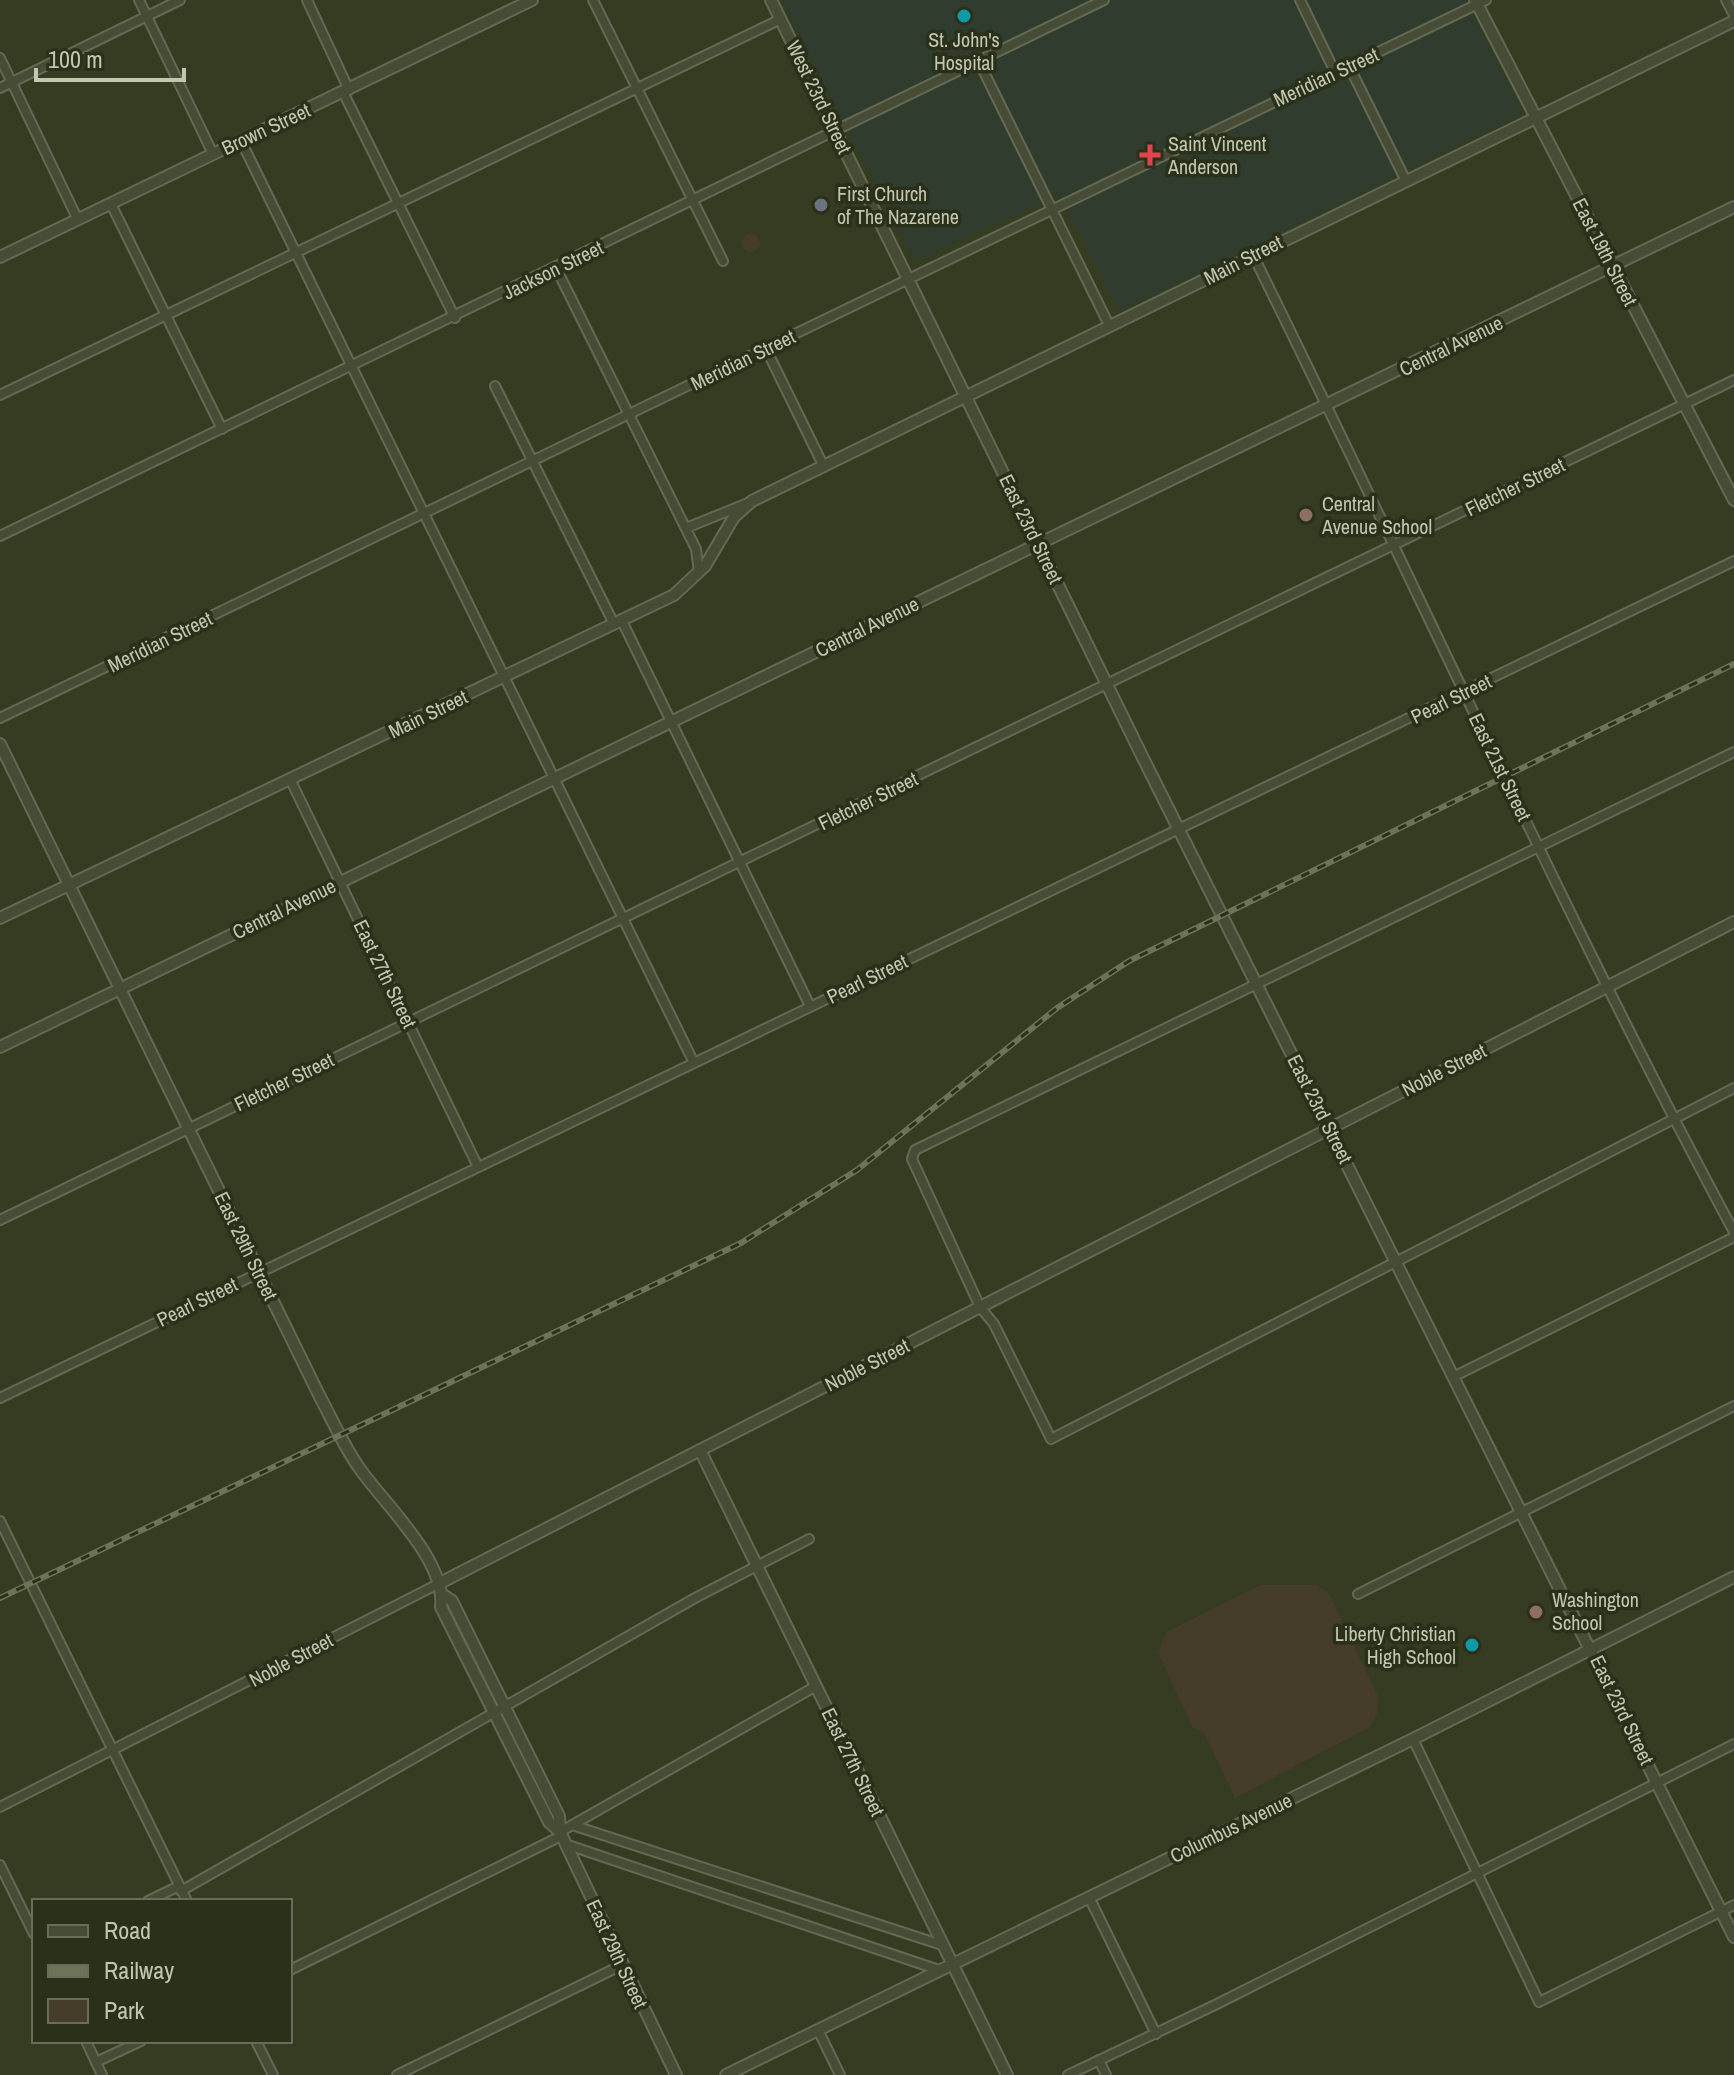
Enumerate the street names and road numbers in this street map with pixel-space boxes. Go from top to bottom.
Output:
street label: West 23rd Street [780,36,859,158]
street label: Meridian Street [1269,40,1383,113]
street label: Brown Street [217,96,315,161]
street label: East 19th Street [1567,193,1644,311]
street label: Main Street [1199,228,1287,291]
street label: Jackson Street [498,233,608,305]
street label: Central Avenue [1395,309,1507,382]
street label: Meridian Street [686,322,800,396]
street label: Fletcher Street [1461,451,1569,522]
street label: East 23rd Street [993,470,1070,588]
street label: Central Avenue [811,590,923,663]
street label: Meridian Street [103,604,217,678]
street label: Pearl Street [1406,667,1496,730]
street label: Main Street [384,683,472,744]
street label: East 21st Street [1463,708,1538,826]
street label: Fletcher Street [814,765,922,836]
street label: Central Avenue [228,872,340,945]
street label: East 27th Street [348,915,424,1033]
street label: Pearl Street [822,947,912,1010]
street label: Noble Street [1397,1037,1491,1102]
street label: Fletcher Street [230,1046,338,1117]
street label: East 23rd Street [1282,1050,1360,1168]
street label: East 29th Street [209,1187,285,1305]
street label: Pearl Street [152,1270,242,1333]
street label: Noble Street [820,1332,914,1397]
street label: Noble Street [244,1626,338,1693]
street label: East 23rd Street [1584,1651,1661,1769]
street label: East 27th Street [816,1703,892,1821]
street label: Columbus Avenue [1165,1786,1296,1869]
street label: East 29th Street [580,1895,655,2013]

